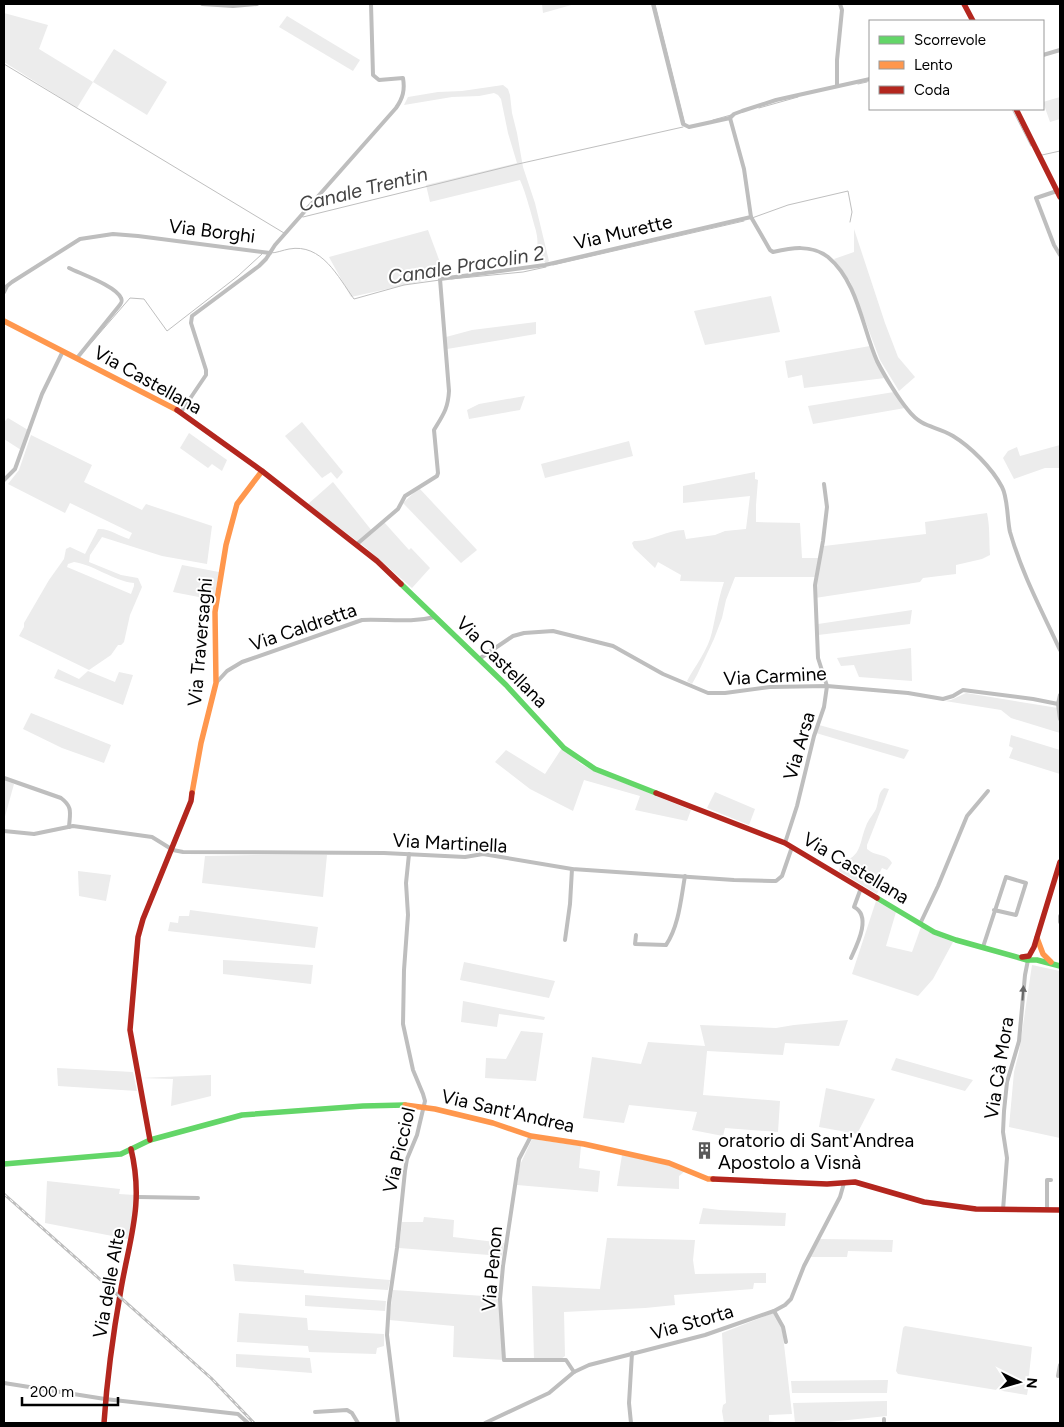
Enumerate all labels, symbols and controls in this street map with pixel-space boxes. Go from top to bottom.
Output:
legend [869,20,1044,110]
text: Scorrevole [914,31,986,49]
text: Lento [914,56,953,74]
text: Coda [914,81,950,99]
water label: Canale Trentin [296,161,430,217]
street label: Via Murette [572,210,674,254]
street label: Via Borghi [167,214,257,248]
water label: Canale Pracolin 2 [386,241,546,289]
street label: Via Castellana [90,341,206,419]
street label: Via Traversaghi [183,577,217,707]
street label: Via Caldretta [247,598,359,656]
street label: Via Castellana [451,611,553,713]
street label: Via Carmine [723,662,827,690]
street label: Via Arsa [778,709,820,783]
street label: Via Castellana [799,827,913,909]
street label: Via Martinella [392,829,508,857]
one-way arrow [1020,985,1028,1001]
street label: Via Cà Mora [980,1015,1018,1121]
street label: Via Sant'Andrea [439,1084,577,1138]
street label: Via Picciol [378,1105,420,1195]
place label: oratorio di Sant'Andrea Apostolo a Visnà [718,1129,914,1174]
building icon: oratorio di Sant'Andrea Apostolo a Visnà [694,1141,714,1161]
street label: Via Penon [477,1225,507,1313]
street label: Via delle Alte [88,1226,130,1340]
street label: Via Storta [648,1299,736,1345]
north arrow [994,1357,1044,1407]
scale bar [22,1374,119,1406]
text: N [1023,1377,1040,1389]
text: 200 m [30,1383,74,1401]

